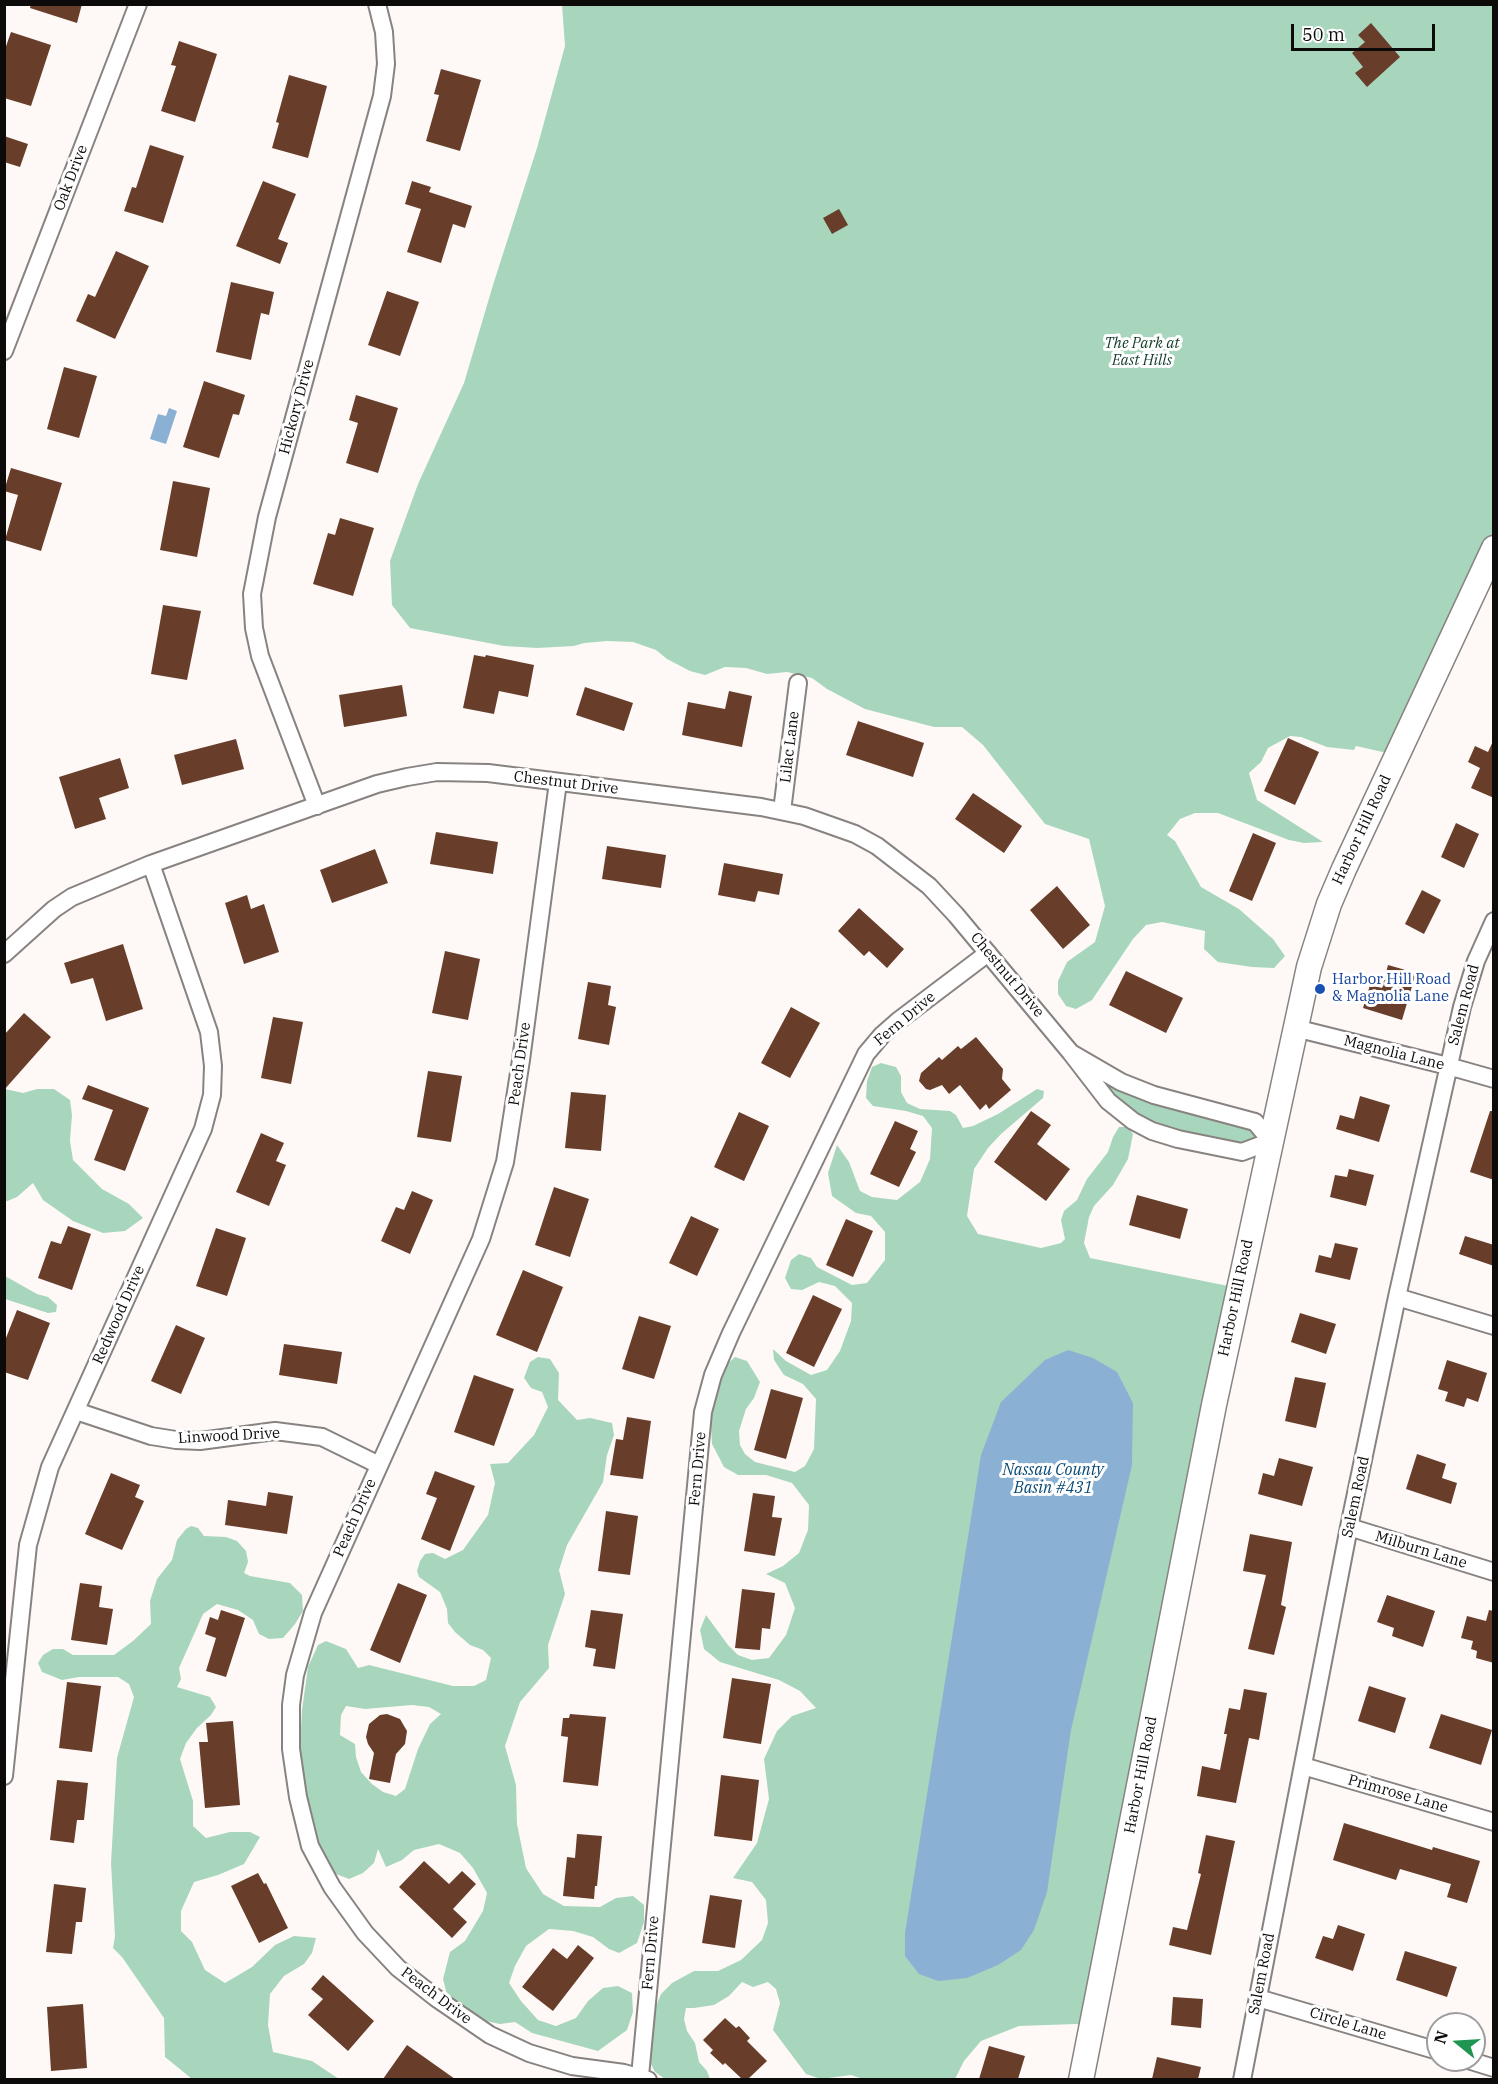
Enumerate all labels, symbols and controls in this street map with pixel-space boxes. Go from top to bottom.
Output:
scale bar [1294,12,1438,50]
text: 50 m [1302,23,1345,46]
street label: Oak Drive [50,143,92,213]
park label: The Park at East Hills [1104,335,1180,370]
street label: Hickory Drive [276,357,318,457]
street label: Lilac Lane [777,710,803,784]
street label: Chestnut Drive [513,768,619,798]
street label: Harbor Hill Road [1329,772,1395,888]
street label: Chestnut Drive [966,929,1048,1021]
street label: Salem Road [1445,963,1483,1047]
place label: Harbor Hill Road & Magnolia Lane [1332,971,1451,1006]
marker: Harbor Hill Road & Magnolia Lane [1313,982,1327,996]
street label: Fern Drive [871,988,939,1050]
street label: Peach Drive [505,1021,535,1107]
street label: Magnolia Lane [1342,1032,1446,1074]
street label: Harbor Hill Road [1215,1238,1257,1358]
street label: Redwood Drive [89,1263,149,1367]
street label: Linwood Drive [177,1424,281,1448]
street label: Fern Drive [686,1431,710,1507]
street label: Salem Road [1339,1454,1373,1540]
water label: Nassau County Basin #431 [1002,1460,1104,1498]
street label: Peach Drive [330,1476,380,1560]
street label: Milburn Lane [1373,1528,1469,1572]
street label: Harbor Hill Road [1121,1715,1161,1835]
street label: Primrose Lane [1346,1771,1450,1817]
street label: Fern Drive [639,1915,663,1991]
street label: Salem Road [1245,1931,1279,2017]
street label: Peach Drive [397,1964,475,2028]
street label: Circle Lane [1307,2004,1389,2044]
north arrow [1426,2012,1486,2072]
text: N [1429,2028,1452,2046]

